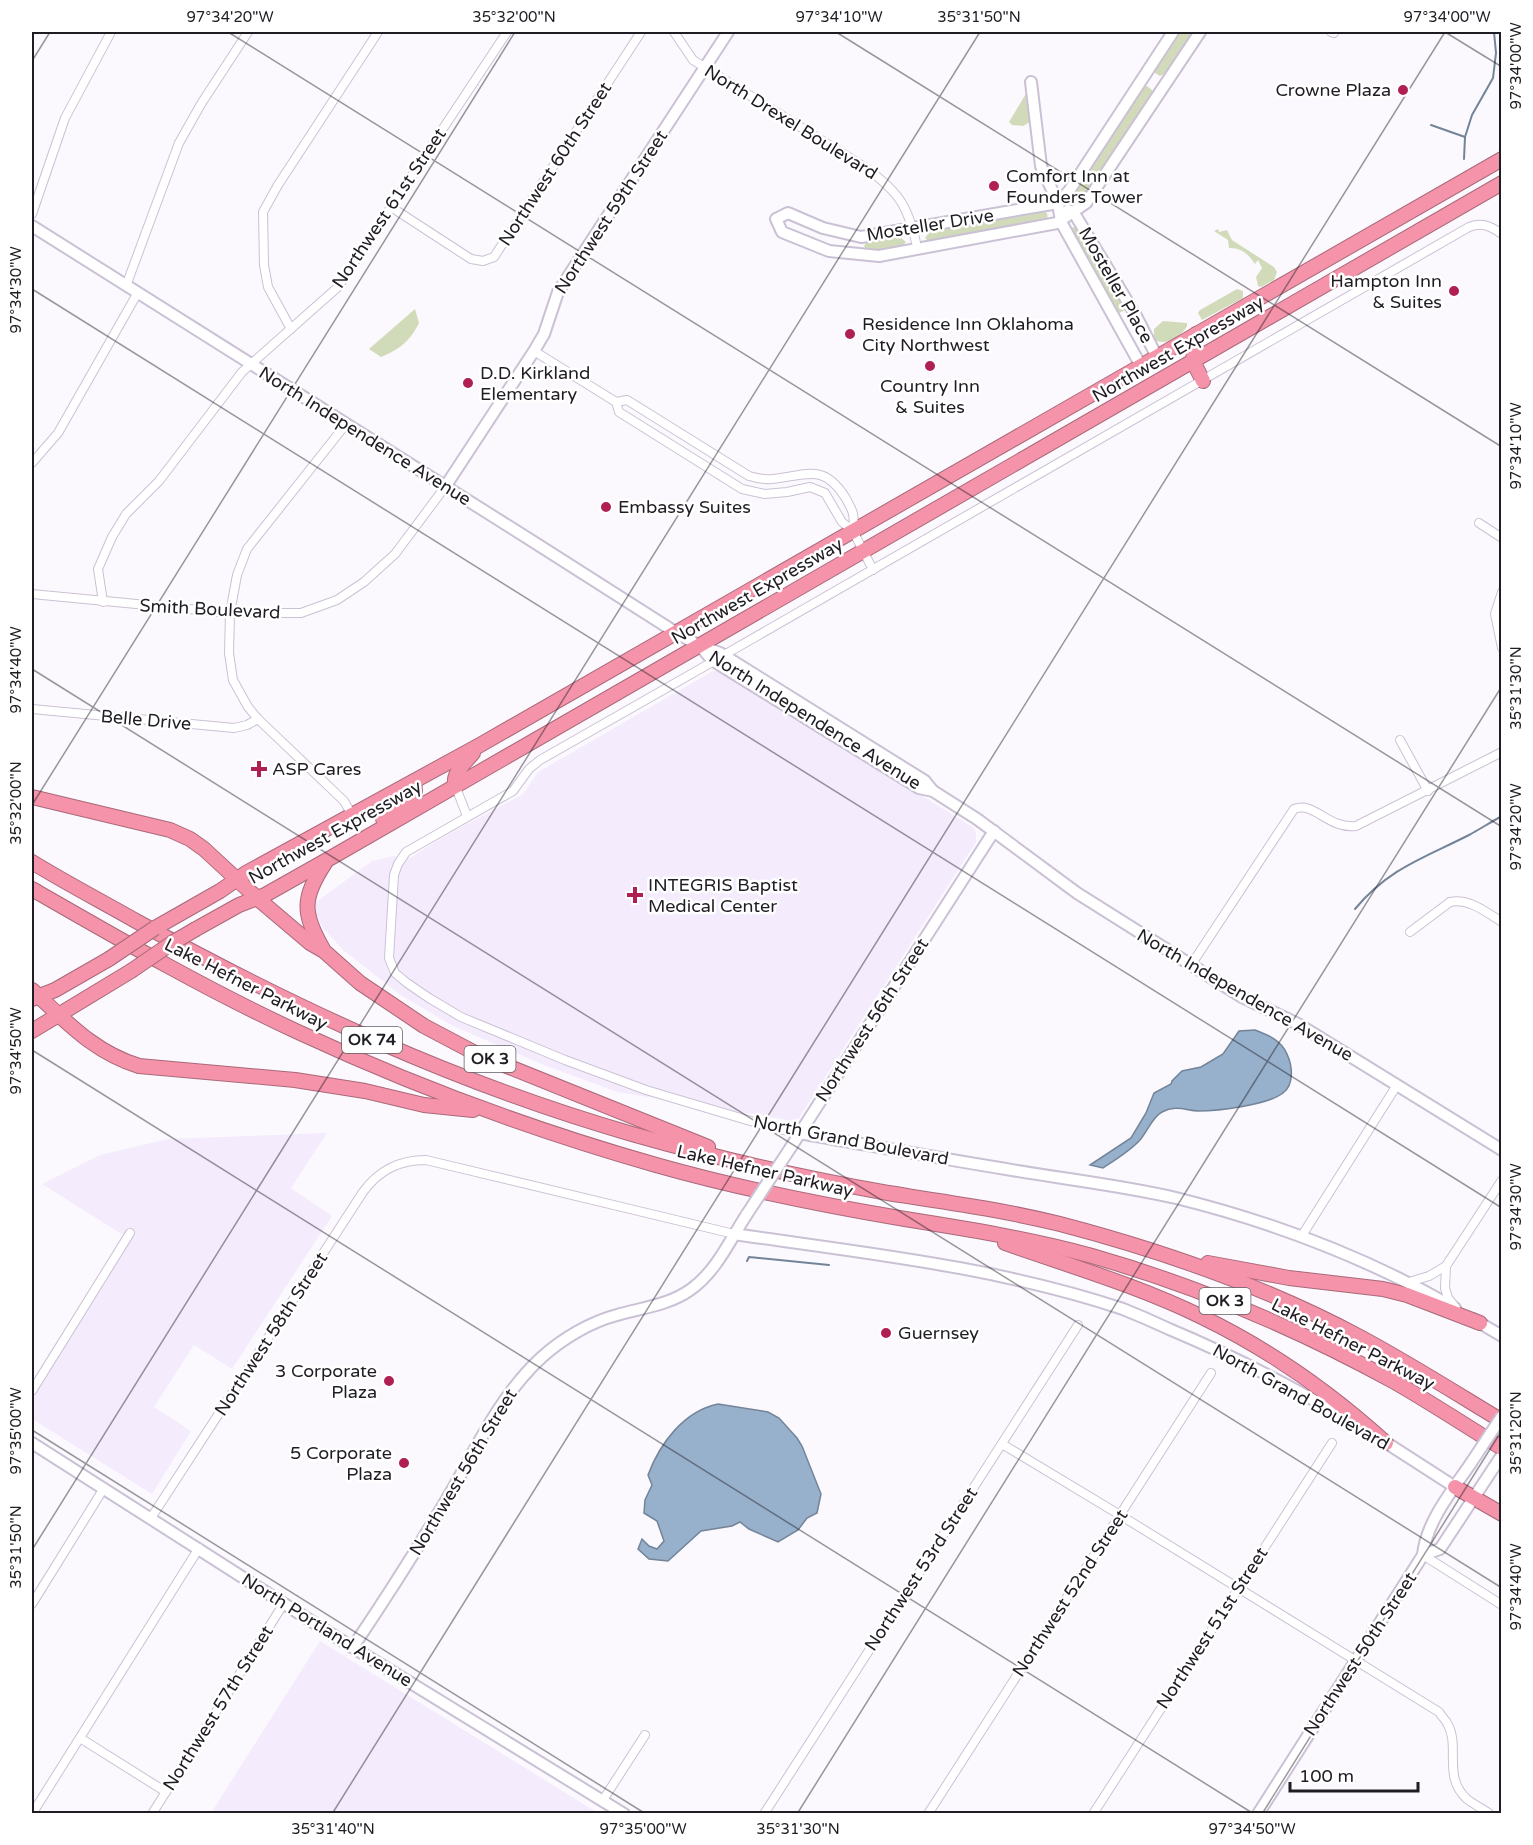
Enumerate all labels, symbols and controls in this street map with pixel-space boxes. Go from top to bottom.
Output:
text: 97°34'20"W [186,8,274,26]
text: 35°32'00"N [472,8,556,26]
text: 97°34'10"W [795,8,883,26]
text: 35°31'50"N [937,8,1021,26]
text: 97°34'00"W [1403,8,1491,26]
text: 97°34'00"W [1507,22,1525,110]
street label: North Drexel Boulevard [700,60,882,184]
street label: Northwest 60th Street [494,78,616,250]
place label: Crowne Plaza [1275,79,1391,101]
marker: Crowne Plaza [1396,83,1410,97]
street label: Northwest 61st Street [327,124,451,292]
street label: Northwest 59th Street [550,126,672,298]
place label: Comfort Inn at Founders Tower [1006,165,1143,208]
marker: Comfort Inn at Founders Tower [987,179,1001,193]
street label: Mosteller Drive [865,204,995,246]
street label: Mosteller Place [1074,223,1158,347]
text: 97°34'30"W [7,246,25,334]
place label: Hampton Inn & Suites [1330,270,1442,313]
marker: Hampton Inn & Suites [1447,284,1461,298]
street label: Northwest Expressway [1088,291,1268,407]
place label: Residence Inn Oklahoma City Northwest [862,313,1074,356]
marker: Residence Inn Oklahoma City Northwest [843,327,857,341]
marker: Country Inn & Suites [923,359,937,373]
street label: North Independence Avenue [255,362,475,510]
place label: D.D. Kirkland Elementary [480,362,590,405]
place label: Country Inn & Suites [880,375,980,418]
marker: D.D. Kirkland Elementary [461,376,475,390]
text: 97°34'10"W [1507,402,1525,490]
place label: Embassy Suites [618,496,751,518]
marker: Embassy Suites [599,500,613,514]
street label: Northwest Expressway [667,533,847,649]
street label: Smith Boulevard [139,594,281,624]
text: 97°34'40"W [7,626,25,714]
street label: North Independence Avenue [705,646,925,794]
text: 35°31'30"N [1507,646,1525,730]
street label: Belle Drive [100,705,192,735]
place label: ASP Cares [272,758,361,780]
marker: ASP Cares [250,760,268,778]
text: 35°32'00"N [7,761,25,845]
street label: Northwest Expressway [245,775,426,889]
text: 97°34'20"W [1507,783,1525,871]
place label: INTEGRIS Baptist Medical Center [648,874,798,917]
marker: INTEGRIS Baptist Medical Center [626,886,644,904]
street label: North Independence Avenue [1133,924,1357,1066]
street label: Lake Hefner Parkway [161,933,332,1035]
street label: Northwest 56th Street [811,934,933,1106]
text: 97°34'50"W [7,1007,25,1095]
road number: OK 74 [342,1027,402,1053]
road number: OK 3 [464,1046,516,1072]
street label: North Grand Boulevard [751,1110,951,1170]
street label: Lake Hefner Parkway [675,1140,856,1202]
text: 97°34'30"W [1507,1163,1525,1251]
street label: Northwest 58th Street [210,1248,332,1420]
road number: OK 3 [1200,1288,1250,1314]
street label: Lake Hefner Parkway [1268,1293,1439,1395]
place label: Guernsey [898,1322,979,1344]
marker: Guernsey [879,1326,893,1340]
street label: North Grand Boulevard [1209,1339,1393,1455]
place label: 3 Corporate Plaza [275,1360,377,1403]
marker: 3 Corporate Plaza [382,1374,396,1388]
street label: Northwest 56th Street [404,1384,522,1559]
text: 97°35'00"W [7,1387,25,1475]
text: 35°31'20"N [1507,1391,1525,1475]
place label: 5 Corporate Plaza [290,1442,392,1485]
marker: 5 Corporate Plaza [397,1456,411,1470]
street label: Northwest 53rd Street [860,1483,982,1655]
text: 35°31'50"N [7,1505,25,1589]
street label: Northwest 52nd Street [1008,1505,1132,1681]
street label: Northwest 51st Street [1151,1543,1273,1713]
text: 97°34'40"W [1507,1543,1525,1631]
street label: North Portland Avenue [238,1568,416,1692]
street label: Northwest 50th Street [1299,1568,1421,1740]
street label: Northwest 57th Street [158,1621,278,1795]
scale bar [1290,1755,1418,1793]
text: 100 m [1299,1765,1354,1787]
text: 35°31'40"N [291,1820,375,1838]
text: 97°35'00"W [599,1820,687,1838]
text: 35°31'30"N [756,1820,840,1838]
text: 97°34'50"W [1208,1820,1296,1838]

